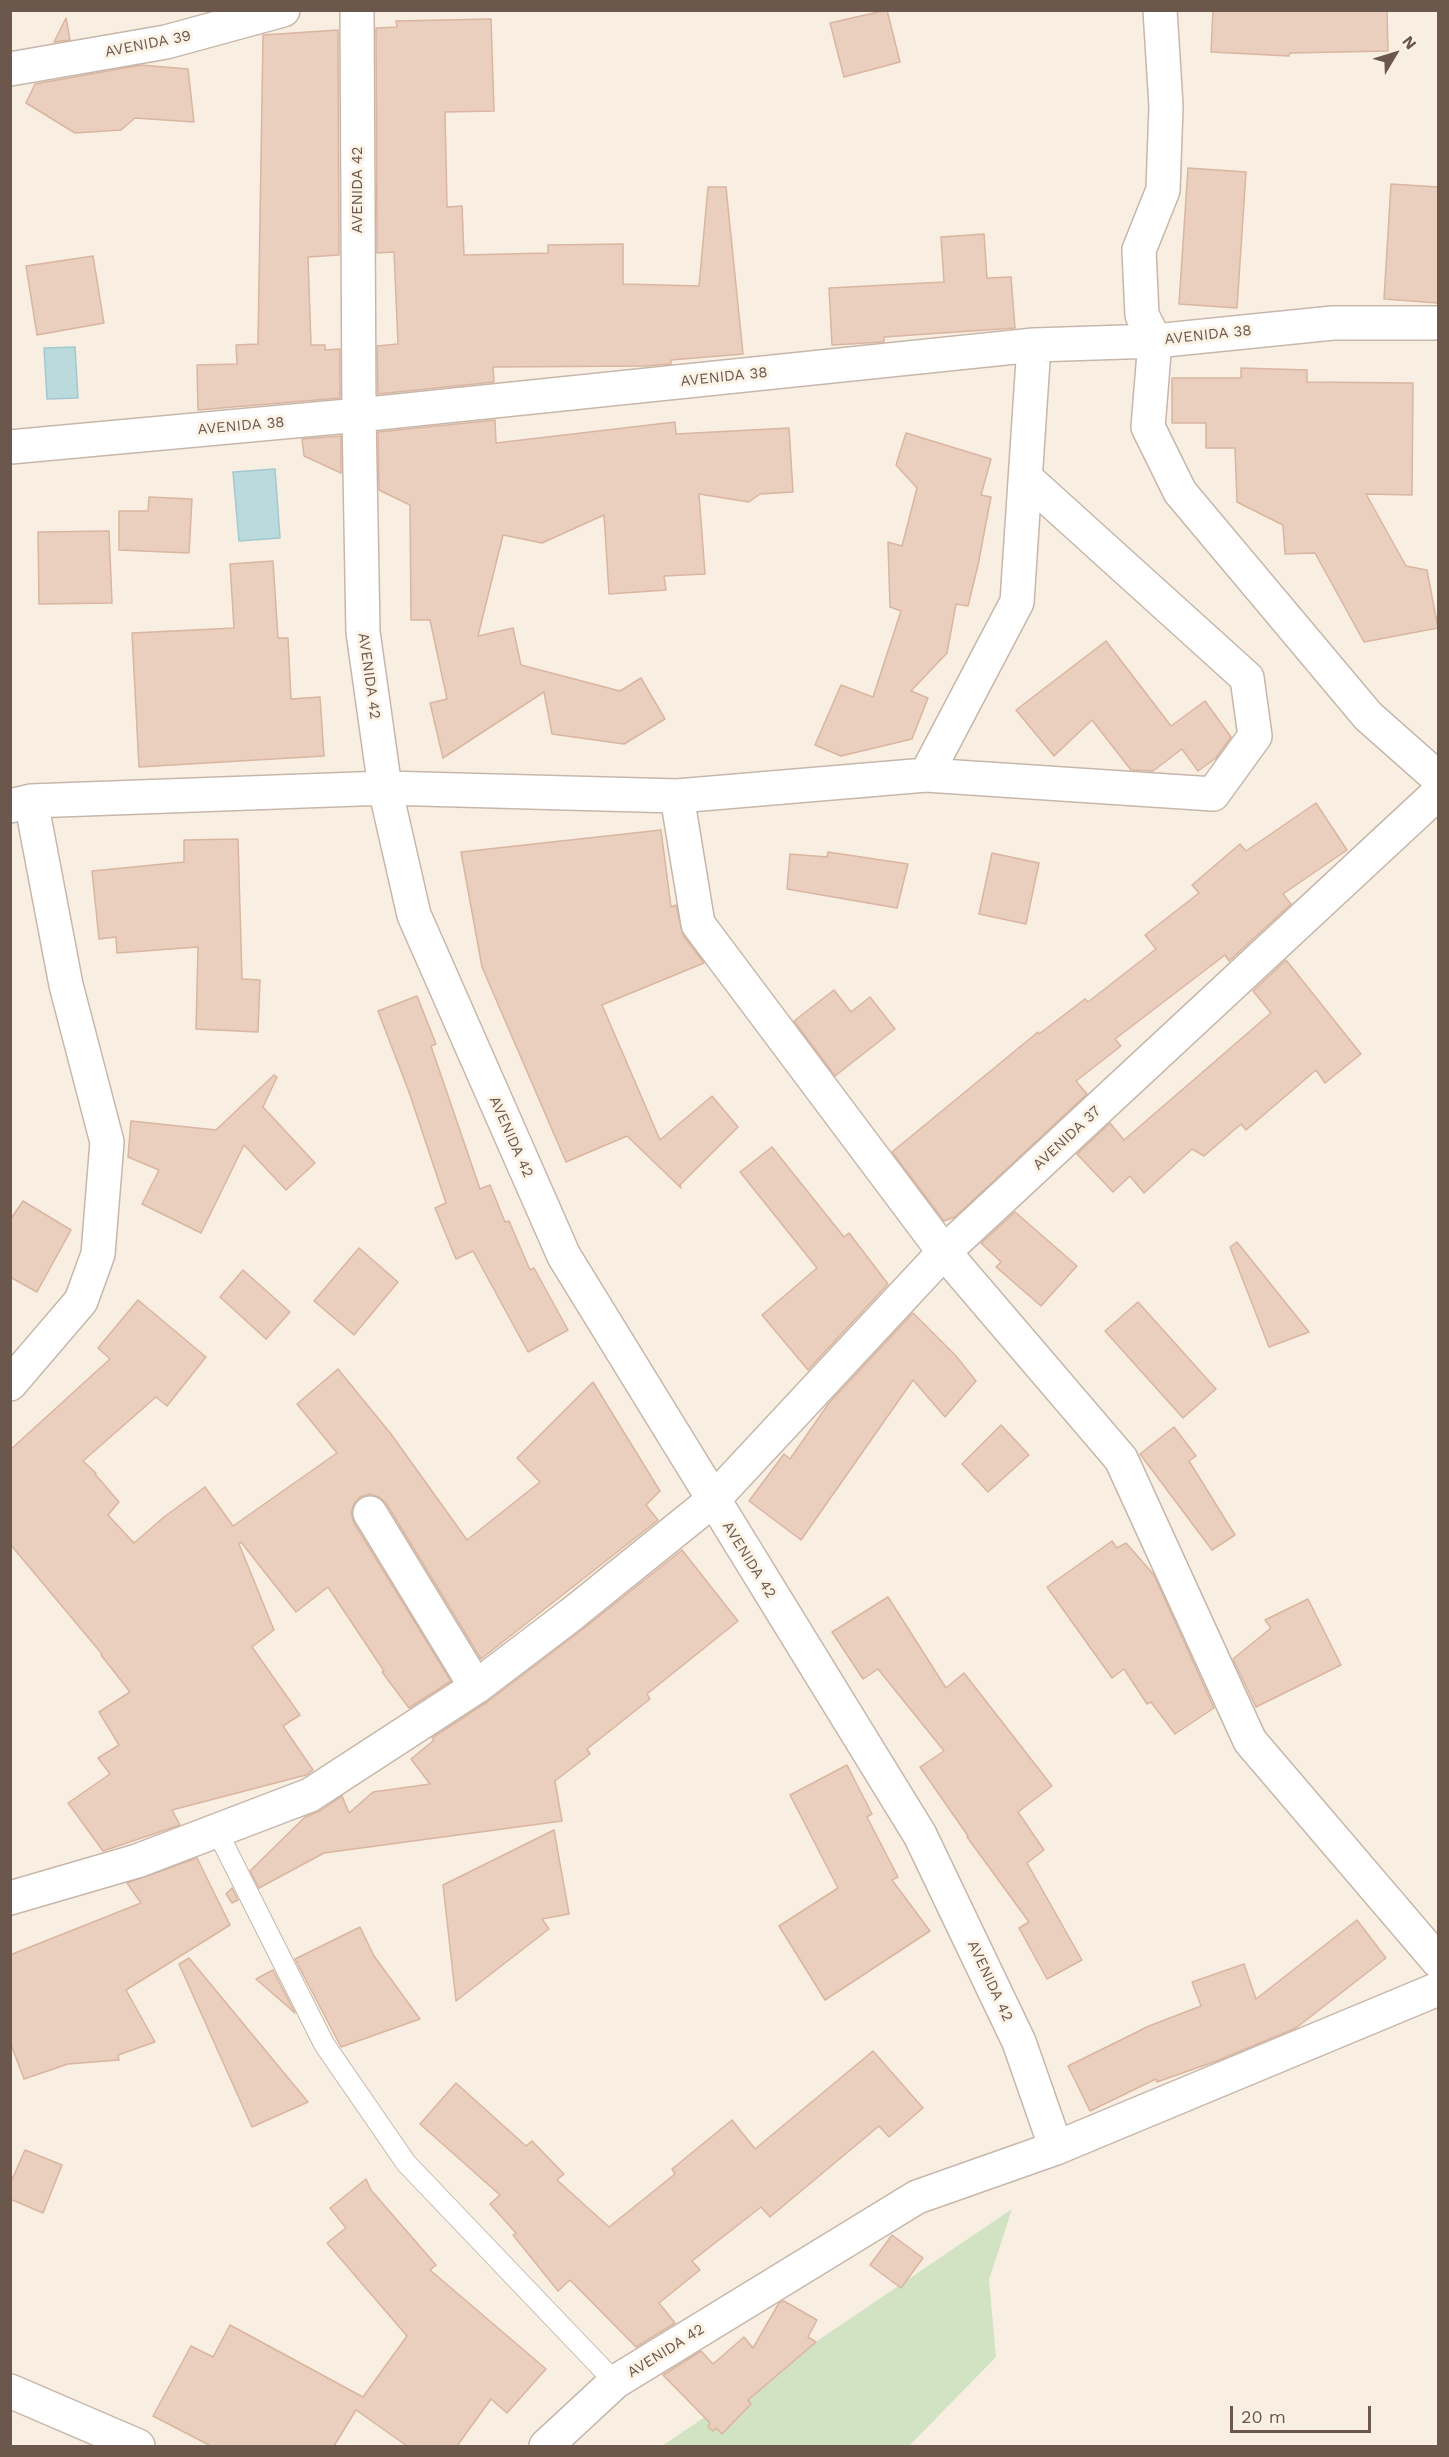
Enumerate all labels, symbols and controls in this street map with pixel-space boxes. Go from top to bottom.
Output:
north arrow [1365,24,1425,84]
street label: AVENIDA 39 [103,27,193,61]
text: N [1398,32,1421,53]
street label: AVENIDA 42 [349,146,367,234]
street label: AVENIDA 38 [1164,321,1252,349]
street label: AVENIDA 38 [680,363,768,391]
street label: AVENIDA 38 [197,413,285,439]
street label: AVENIDA 42 [354,632,384,720]
street label: AVENIDA 42 [485,1094,537,1180]
street label: AVENIDA 37 [1029,1102,1105,1174]
street label: AVENIDA 42 [718,1518,780,1602]
street label: AVENIDA 42 [963,1938,1017,2024]
street label: AVENIDA 42 [624,2320,708,2382]
scale bar [1233,2394,1374,2432]
text: 20 m [1241,2406,1286,2427]

